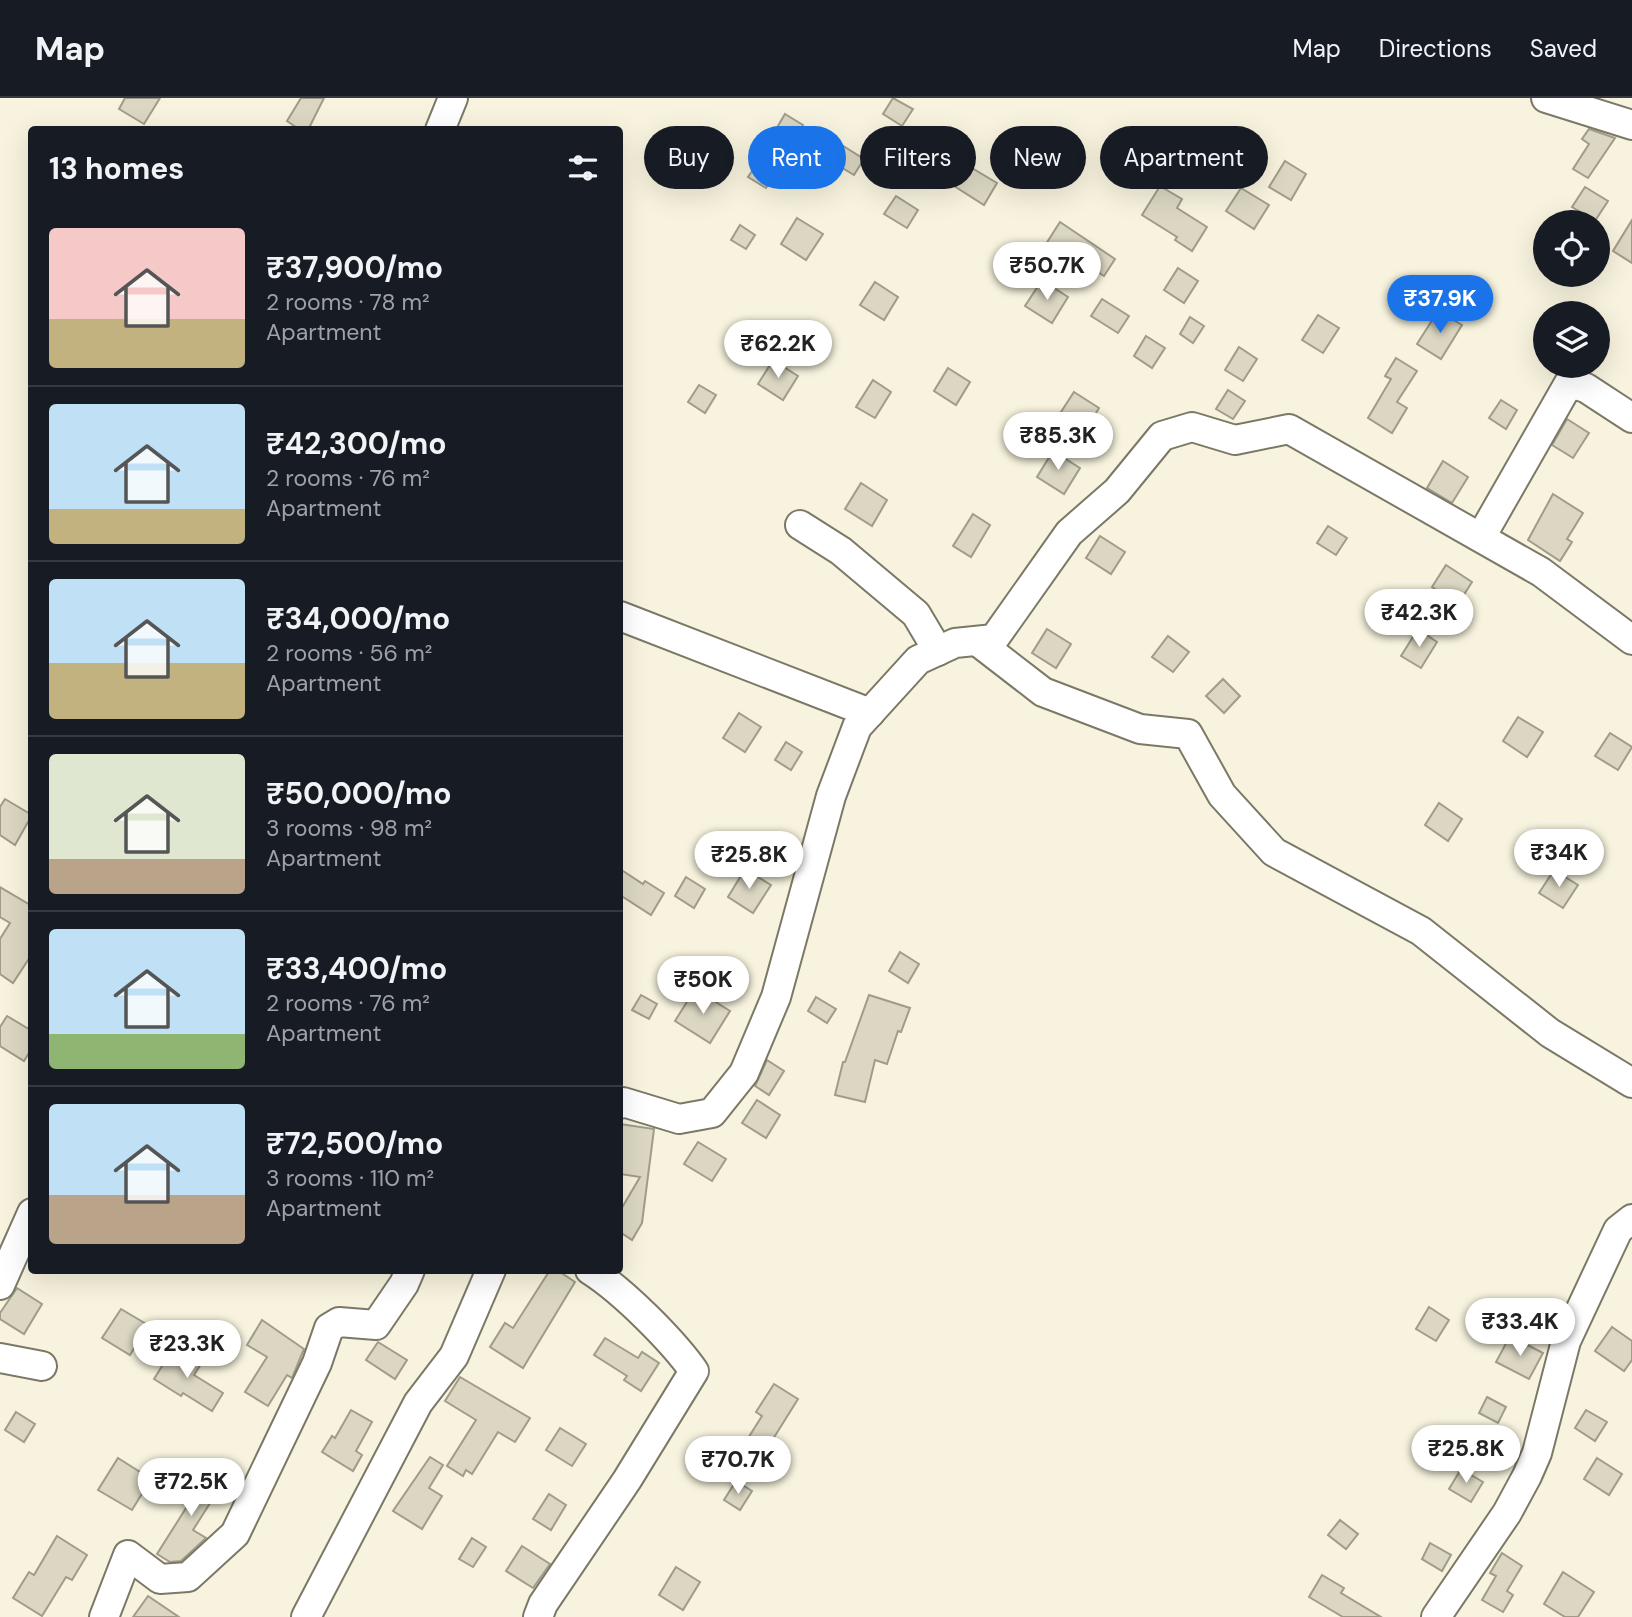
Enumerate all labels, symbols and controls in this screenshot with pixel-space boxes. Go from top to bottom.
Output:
text: Map [35,27,105,70]
text: Map [1293,33,1341,64]
text: Directions [1379,33,1492,64]
text: Saved [1530,33,1597,64]
chip: Buy [644,126,734,189]
chip: Rent [748,126,846,189]
chip: Filters [860,126,976,189]
chip: New [990,126,1086,189]
chip: Apartment [1100,126,1268,189]
text: 13 homes [49,149,184,188]
icon: filters [564,149,602,187]
map controls [1533,210,1610,378]
button: locate [1533,210,1610,287]
pin: ₹50.7K [990,242,1104,302]
text: ₹37,900/mo [266,248,443,287]
text: ₹50.7K [1009,250,1085,280]
icon: home [105,256,189,340]
pin: ₹37.9K [1383,275,1497,335]
text: ₹37.9K [1403,283,1477,313]
text: 2 rooms · 78 m² [266,287,430,317]
button: layers [1533,301,1610,378]
text: Apartment [266,317,381,347]
pin: ₹62.2K [721,320,835,380]
text: ₹62.2K [740,328,816,358]
pin: ₹85.3K [1001,412,1115,472]
text: ₹85.3K [1019,420,1097,450]
text: ₹42,300/mo [266,424,447,463]
icon: home [105,432,189,516]
text: 2 rooms · 76 m² [266,463,430,493]
text: Apartment [266,493,381,523]
pin: ₹42.3K [1362,589,1476,649]
text: ₹42.3K [1380,597,1458,627]
text: ₹34,000/mo [266,599,450,638]
icon: home [105,607,189,691]
text: 2 rooms · 56 m² [266,638,432,668]
text: Apartment [266,668,381,698]
text: ₹50,000/mo [266,774,452,813]
icon: home [105,782,189,866]
text: 3 rooms · 98 m² [266,813,432,843]
pin: ₹34K [1518,830,1600,889]
pin: ₹25.8K [692,832,806,891]
text: ₹34K [1530,837,1588,867]
text: ₹25.8K [710,839,788,869]
text: Apartment [266,843,381,873]
text: ₹33,400/mo [266,949,447,988]
pin: ₹50K [662,956,744,1016]
icon: home [105,957,189,1041]
text: ₹50K [673,964,733,994]
text: 2 rooms · 76 m² [266,988,430,1018]
text: Apartment [266,1018,381,1048]
text: ₹72,500/mo [266,1124,443,1163]
icon: home [105,1132,189,1216]
text: 3 rooms · 110 m² [266,1163,434,1193]
text: Apartment [266,1193,381,1223]
pin: ₹33.4K [1463,1298,1577,1358]
text: ₹33.4K [1481,1306,1559,1336]
pin: ₹23.3K [130,1320,244,1380]
text: ₹23.3K [149,1328,225,1358]
pin: ₹25.8K [1409,1426,1523,1485]
text: ₹25.8K [1427,1433,1505,1463]
pin: ₹70.7K [681,1436,795,1496]
text: ₹70.7K [701,1444,775,1474]
pin: ₹72.5K [134,1458,248,1518]
text: ₹72.5K [154,1466,228,1496]

